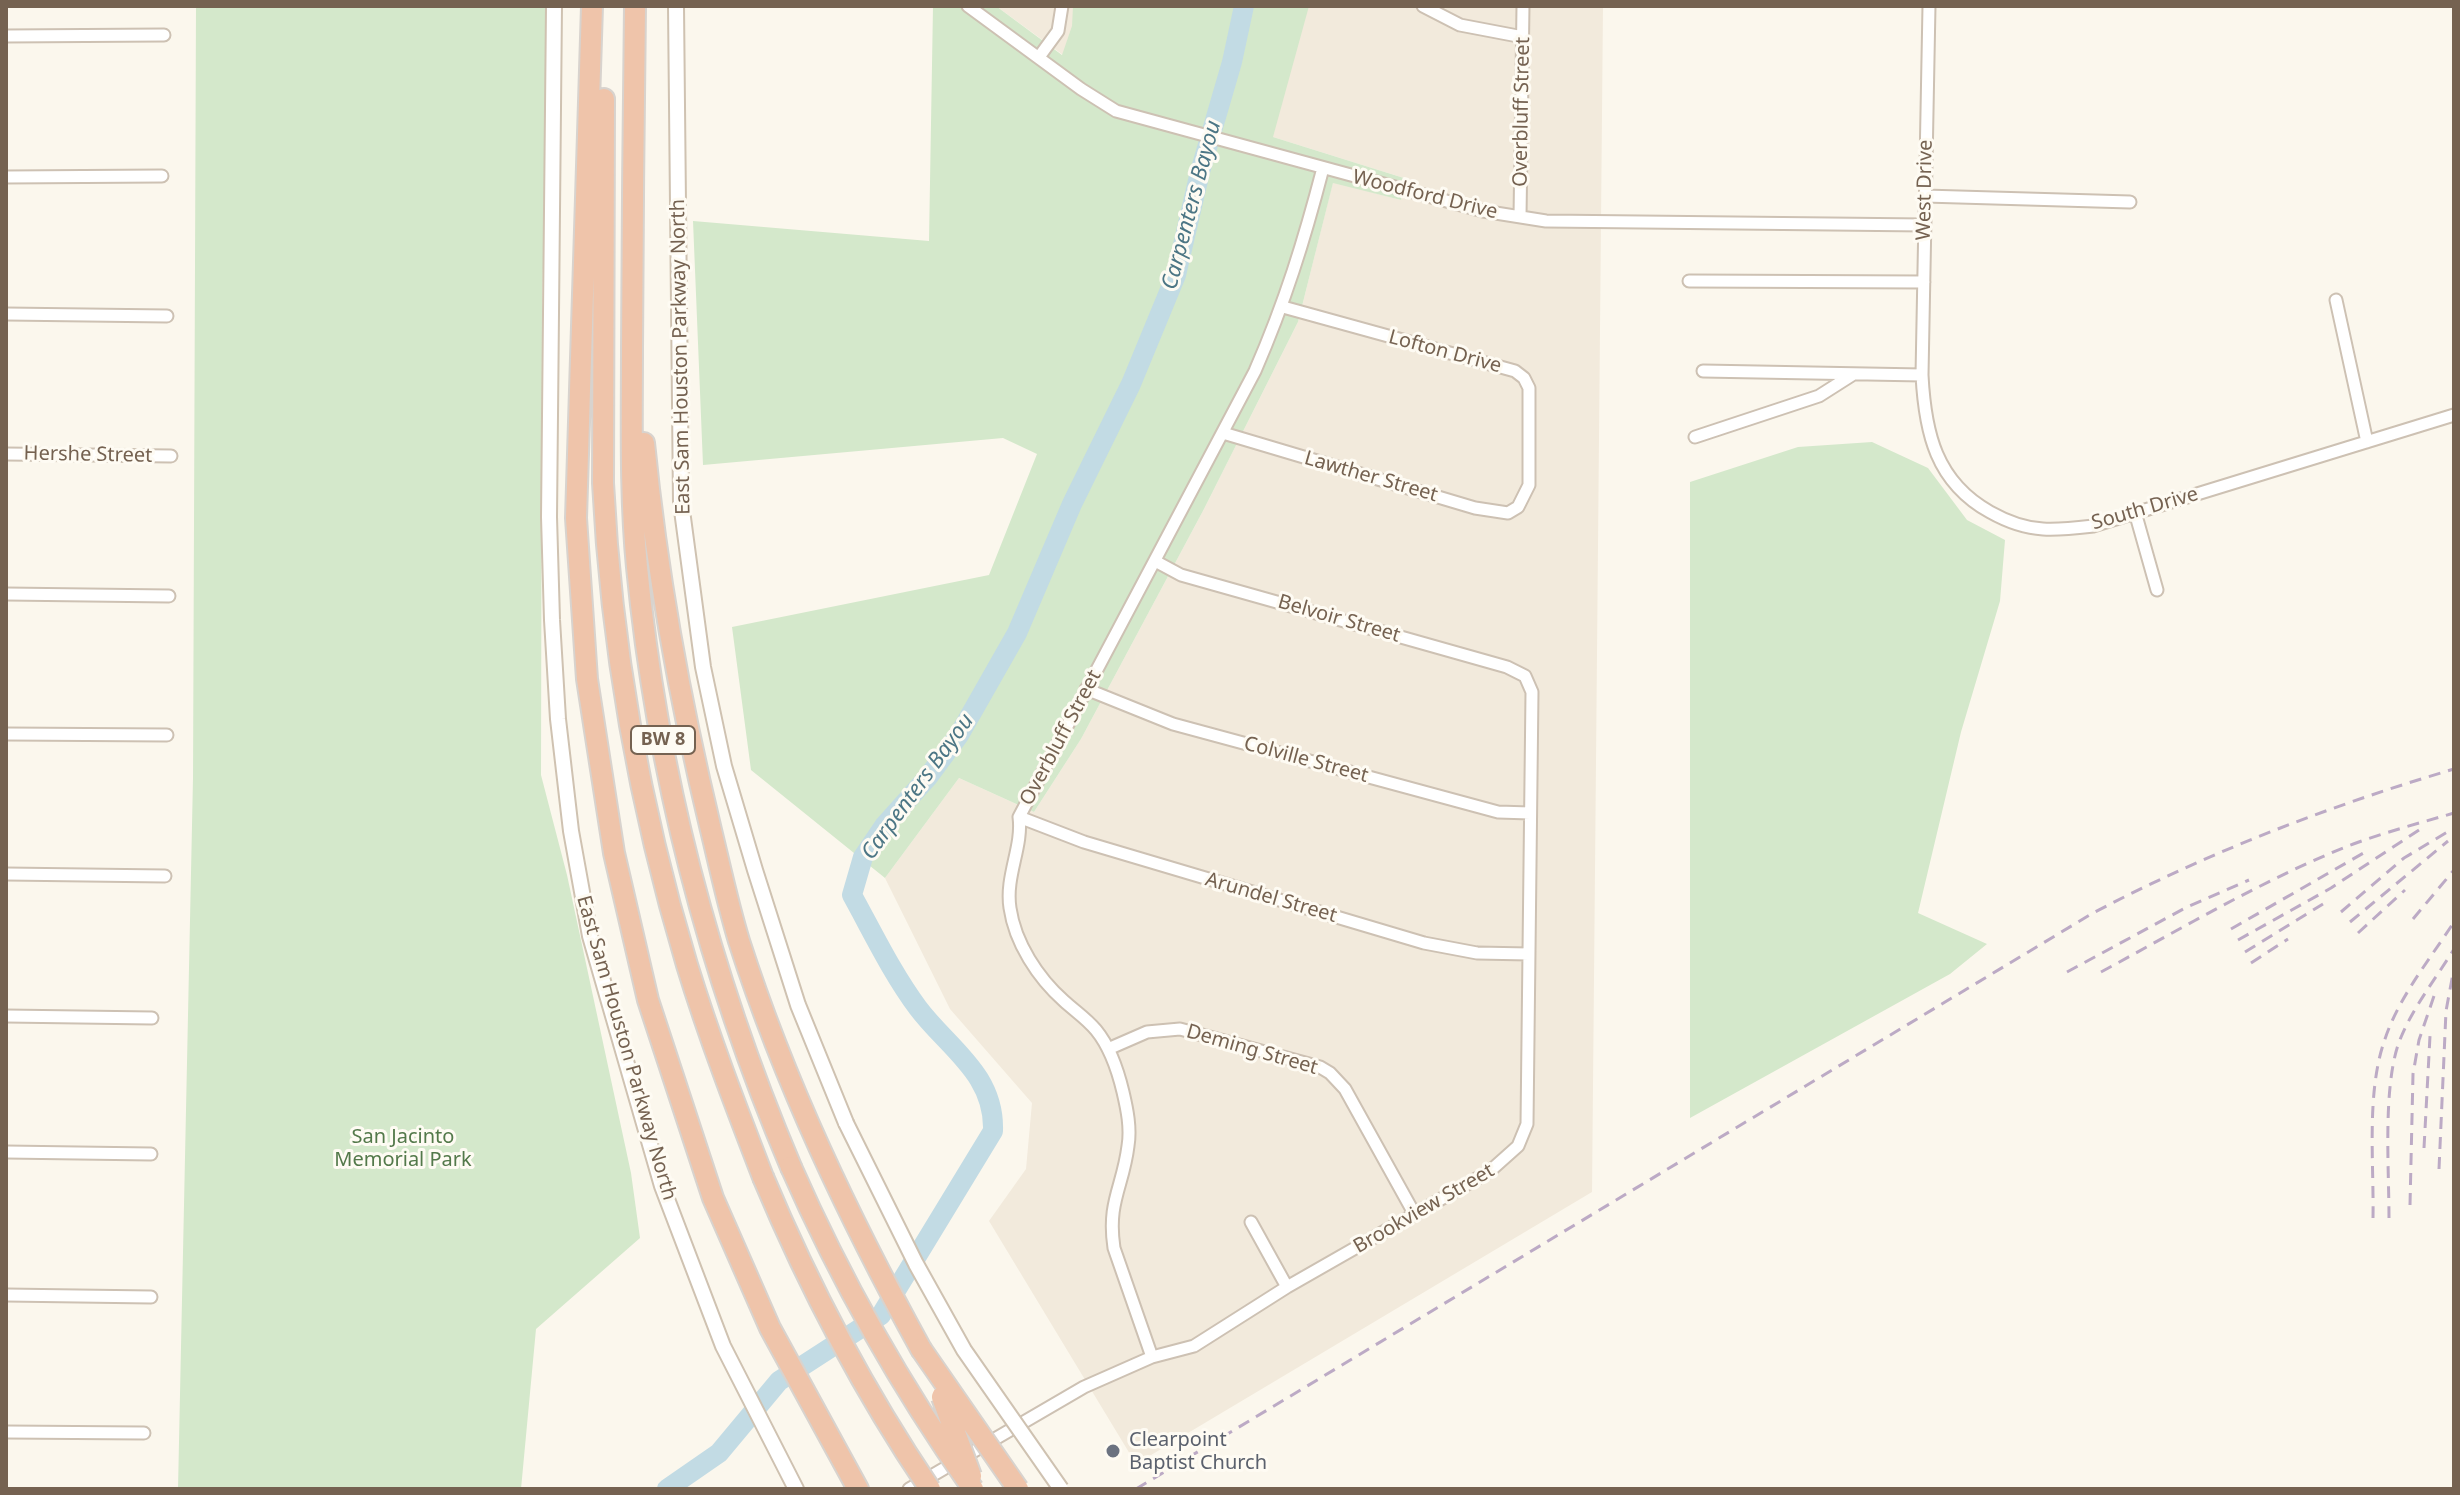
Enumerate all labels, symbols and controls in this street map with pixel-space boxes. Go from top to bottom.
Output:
street label: Overbluff Street [1509,37,1535,187]
water label: Carpenters Bayou [1157,118,1227,292]
street label: West Drive [1912,139,1938,241]
street label: Woodford Drive [1350,165,1500,225]
street label: East Sam Houston Parkway North [666,199,696,515]
street label: Lofton Drive [1386,325,1504,379]
street label: Hershe Street [23,442,153,468]
street label: Lawther Street [1302,447,1440,507]
street label: South Drive [2089,482,2201,536]
street label: Belvoir Street [1275,590,1403,648]
street label: Overbluff Street [1015,666,1107,810]
water label: Carpenters Bayou [856,709,980,865]
road number: BW 8 [631,726,695,754]
street label: Colville Street [1241,732,1371,788]
street label: Arundel Street [1203,868,1339,928]
street label: East Sam Houston Parkway North [571,893,681,1203]
street label: Deming Street [1184,1020,1320,1080]
park label: San Jacinto Memorial Park [334,1125,472,1172]
street label: Brookview Street [1349,1159,1499,1259]
place label: Clearpoint Baptist Church [1129,1428,1267,1475]
marker: Clearpoint Baptist Church [1104,1442,1122,1460]

